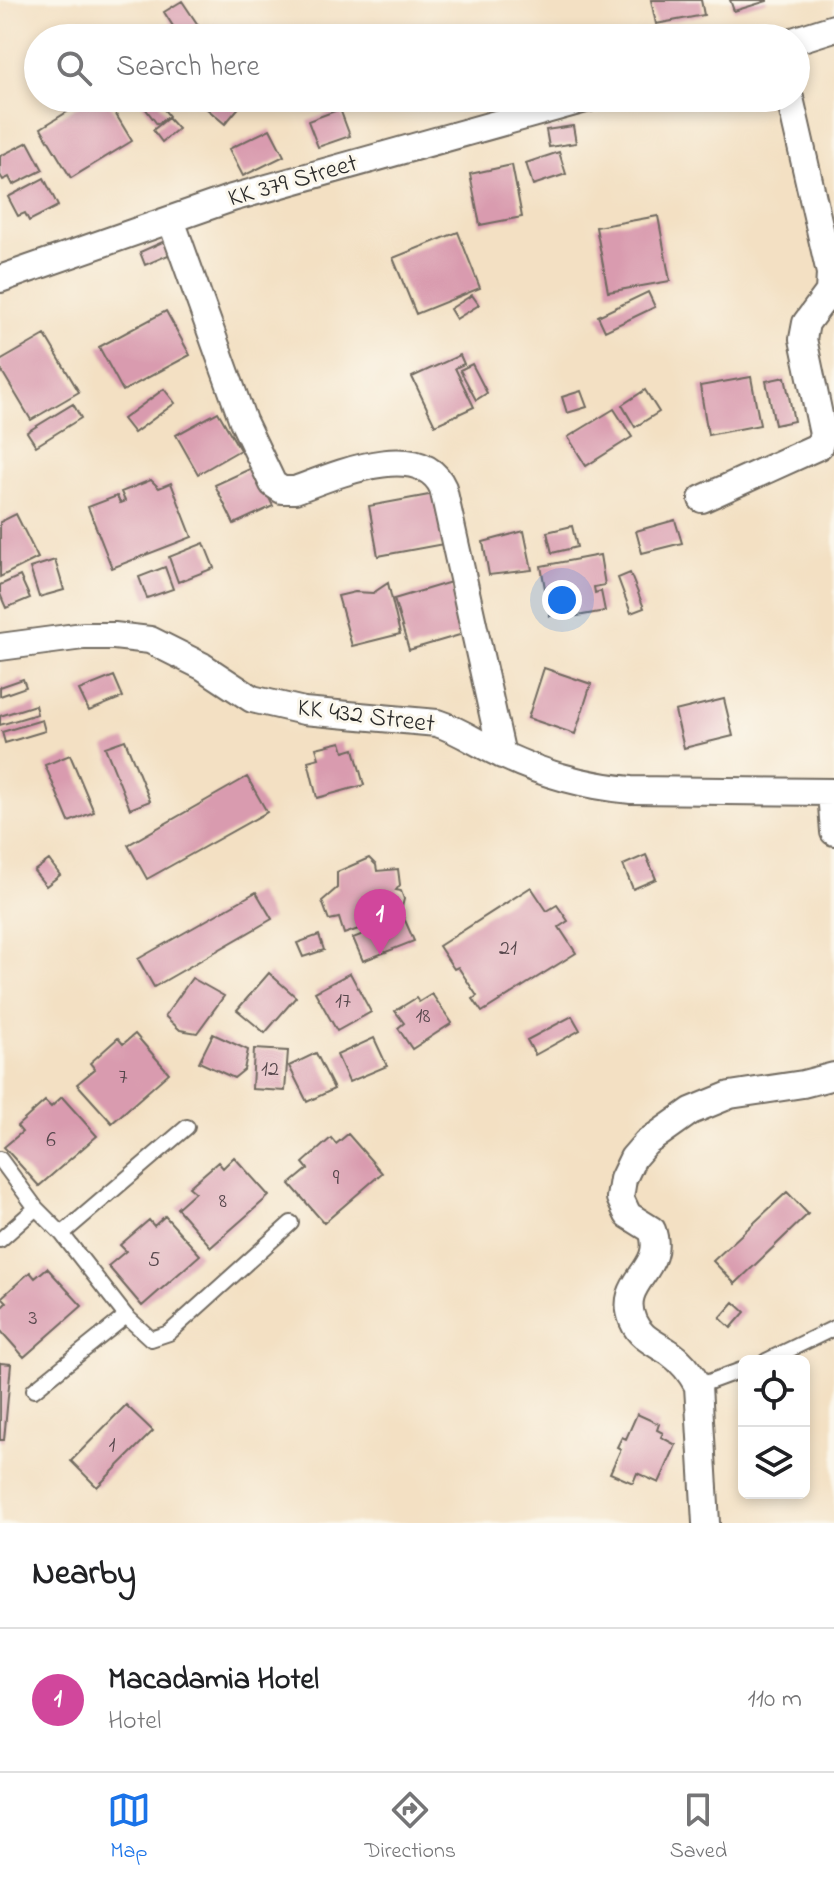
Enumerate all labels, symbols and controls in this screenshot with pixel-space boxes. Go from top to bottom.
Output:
search box [24,24,810,112]
icon: search [52,46,96,90]
text: Search here [116,46,260,90]
street label: KK 379 Street [224,145,362,219]
your location [542,580,582,620]
street label: KK 432 Street [295,690,437,744]
pin: 1 [354,889,406,955]
house number: 21 [499,933,517,965]
house number: 17 [335,986,351,1018]
house number: 18 [415,1001,431,1033]
house number: 12 [261,1054,279,1086]
house number: 7 [118,1062,128,1094]
house number: 6 [46,1125,56,1157]
house number: 9 [333,1163,340,1195]
house number: 8 [219,1186,227,1218]
house number: 5 [148,1245,160,1277]
house number: 3 [28,1303,38,1335]
map controls [738,1355,810,1499]
button: locate [738,1355,810,1427]
button: layers [738,1427,810,1499]
house number: 1 [109,1430,116,1462]
text: Nearby [32,1550,136,1600]
text: Macadamia Hotel [108,1659,319,1703]
text: 1 [54,1681,62,1719]
text: 110 m [748,1681,802,1719]
text: Hotel [108,1703,161,1741]
tab: Map [107,1788,151,1868]
tab: Directions [365,1788,456,1868]
tab: Saved [670,1788,727,1868]

